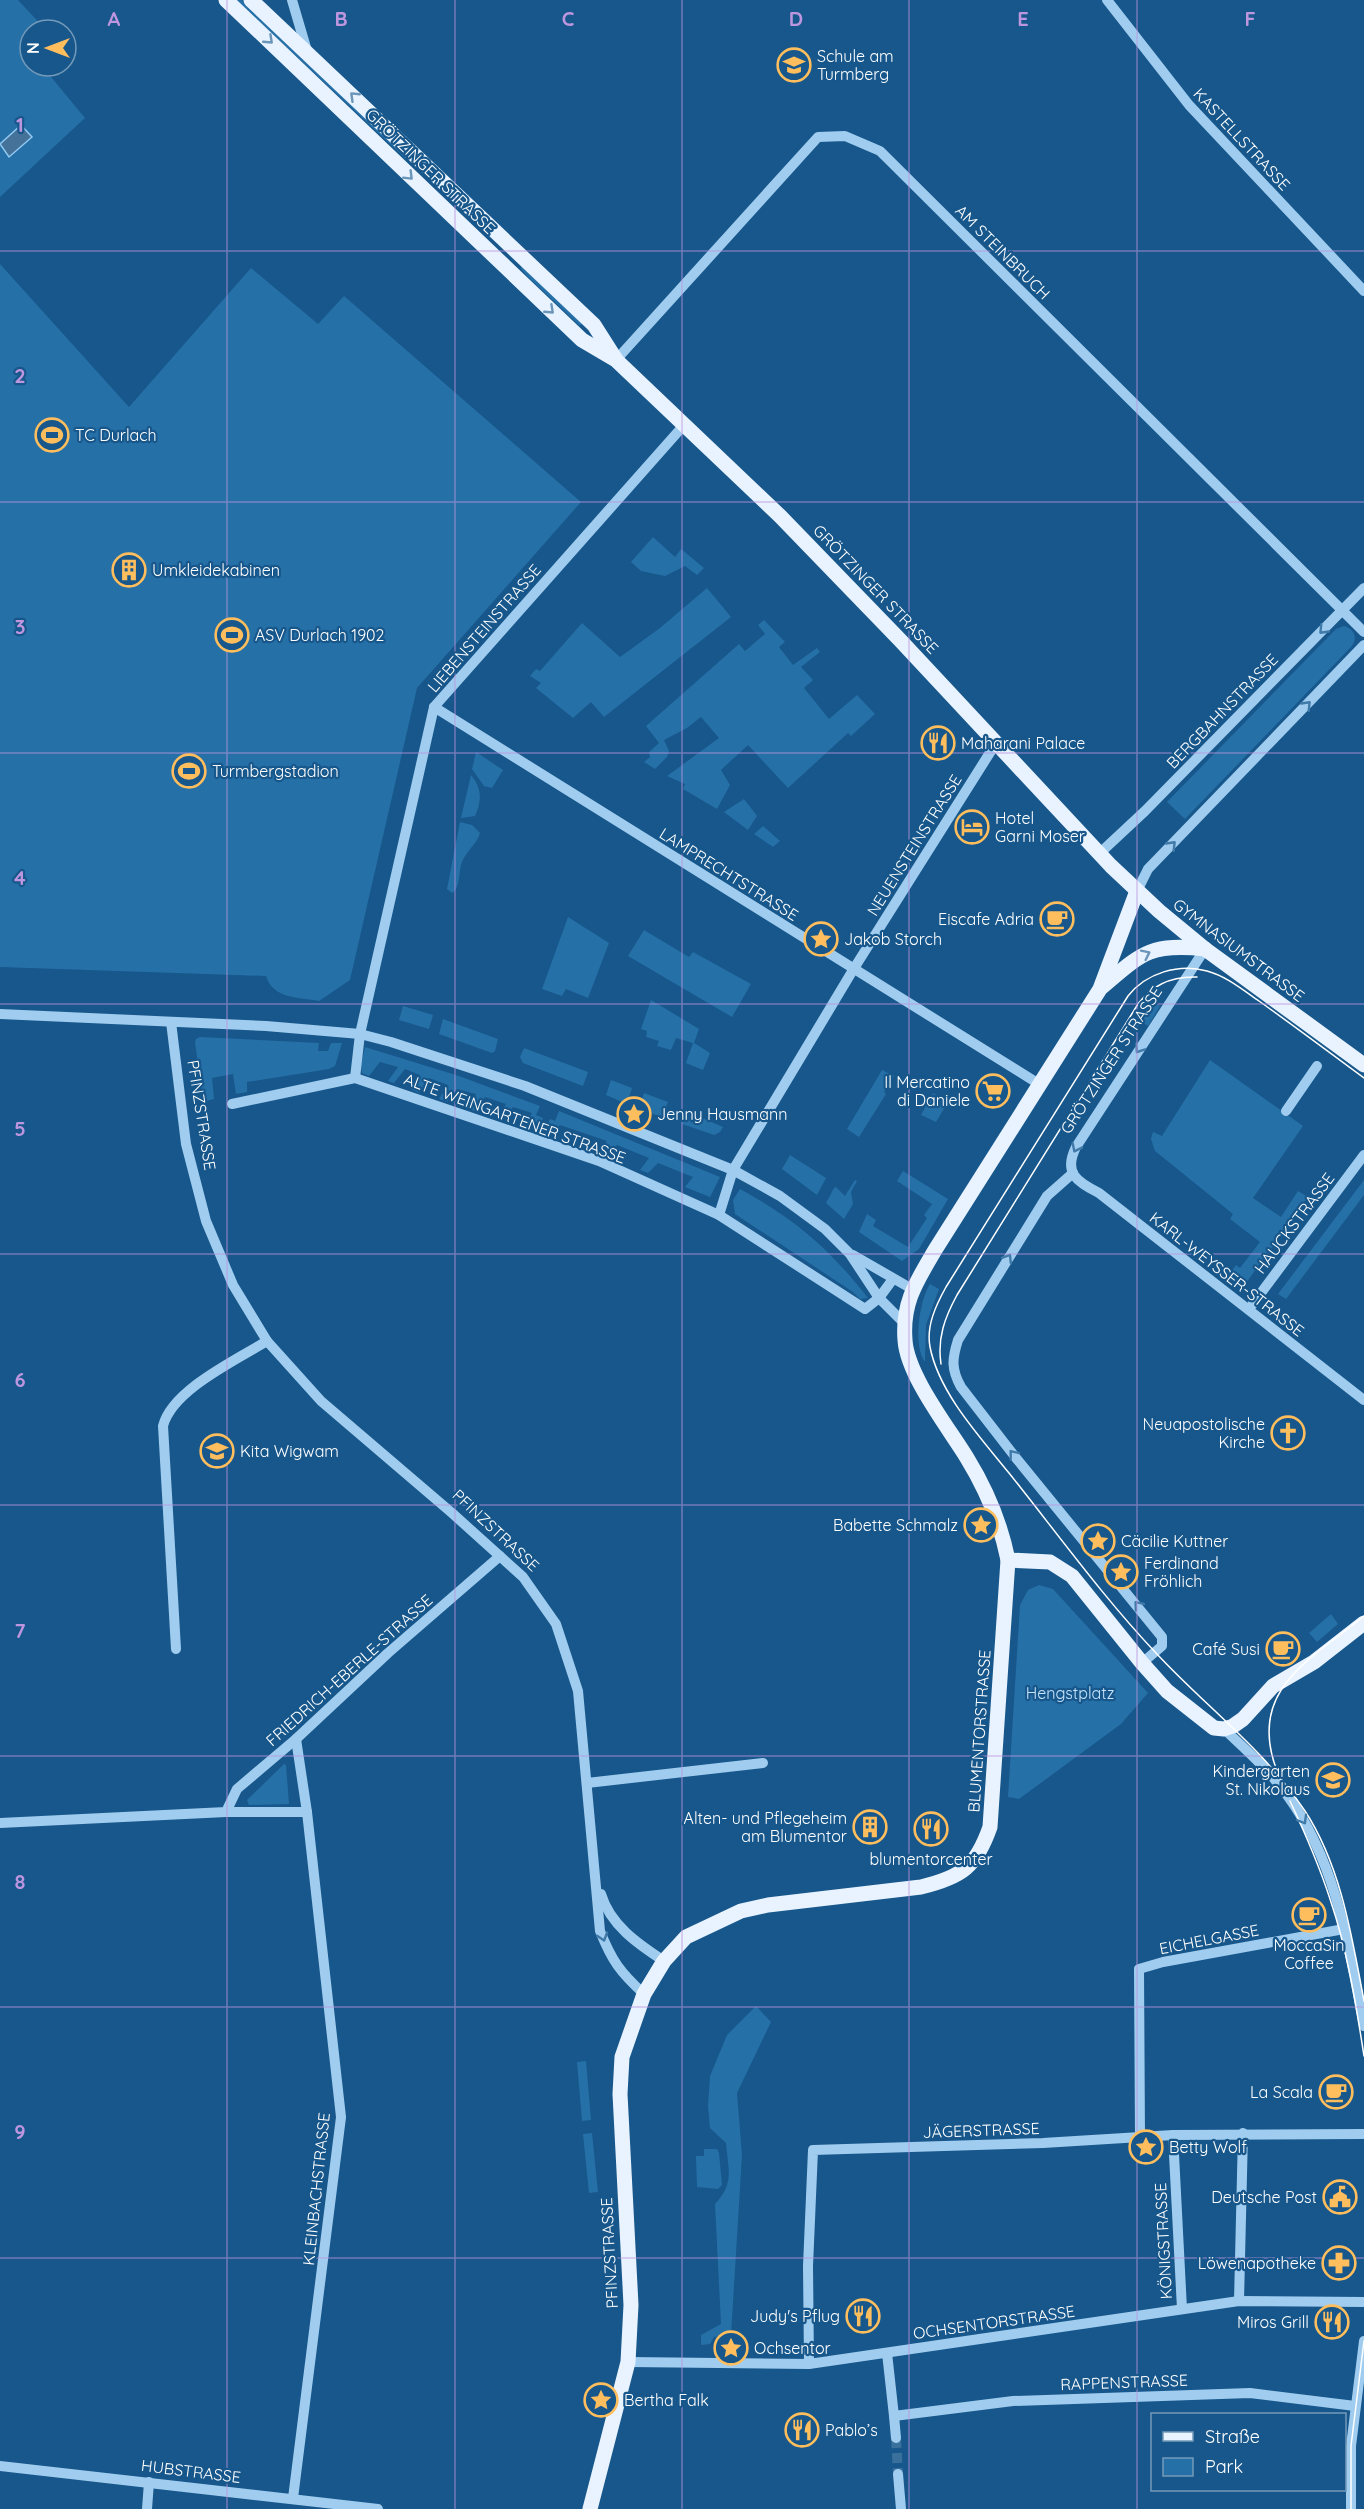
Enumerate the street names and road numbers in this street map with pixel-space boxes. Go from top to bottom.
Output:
street label: KASTELLSTRASSE [1189,84,1295,194]
street label: GRÖTZINGER STRASSE [362,104,500,238]
street label: AM STEINBRUCH [951,200,1055,304]
street label: GRÖTZINGER STRASSE [809,520,943,658]
street label: LIEBENSTEINSTRASSE [423,560,545,696]
street label: BERGBAHNSTRASSE [1162,649,1282,773]
street label: NEUENSTEINSTRASSE [862,771,966,919]
street label: LAMPRECHTSTRASSE [656,823,802,925]
street label: GYMNASIUMSTRASSE [1169,894,1309,1006]
street label: GRÖTZINGER STRASSE [1056,983,1166,1137]
street label: PFINZSTRASSE [183,1058,221,1172]
street label: ALTE WEINGARTENER STRASSE [401,1068,629,1168]
street label: HAUCKSTRASSE [1250,1169,1338,1277]
street label: KARL-WEYSSER-STRASSE [1146,1207,1308,1341]
street label: PFINZSTRASSE [448,1485,544,1575]
street label: FRIEDRICH-EBERLE-STRASSE [262,1590,436,1750]
street label: BLUMENTORSTRASSE [963,1649,995,1813]
street label: EICHELGASSE [1157,1920,1261,1958]
street label: KLEINBACHSTRASSE [298,2112,334,2266]
street label: JÄGERSTRASSE [922,2118,1040,2142]
street label: KÖNIGSTRASSE [1150,2182,1176,2300]
street label: PFINZSTRASSE [596,2197,622,2309]
street label: OCHSENTORSTRASSE [912,2301,1076,2343]
street label: RAPPENSTRASSE [1060,2370,1188,2394]
street label: HUBSTRASSE [140,2455,242,2487]

